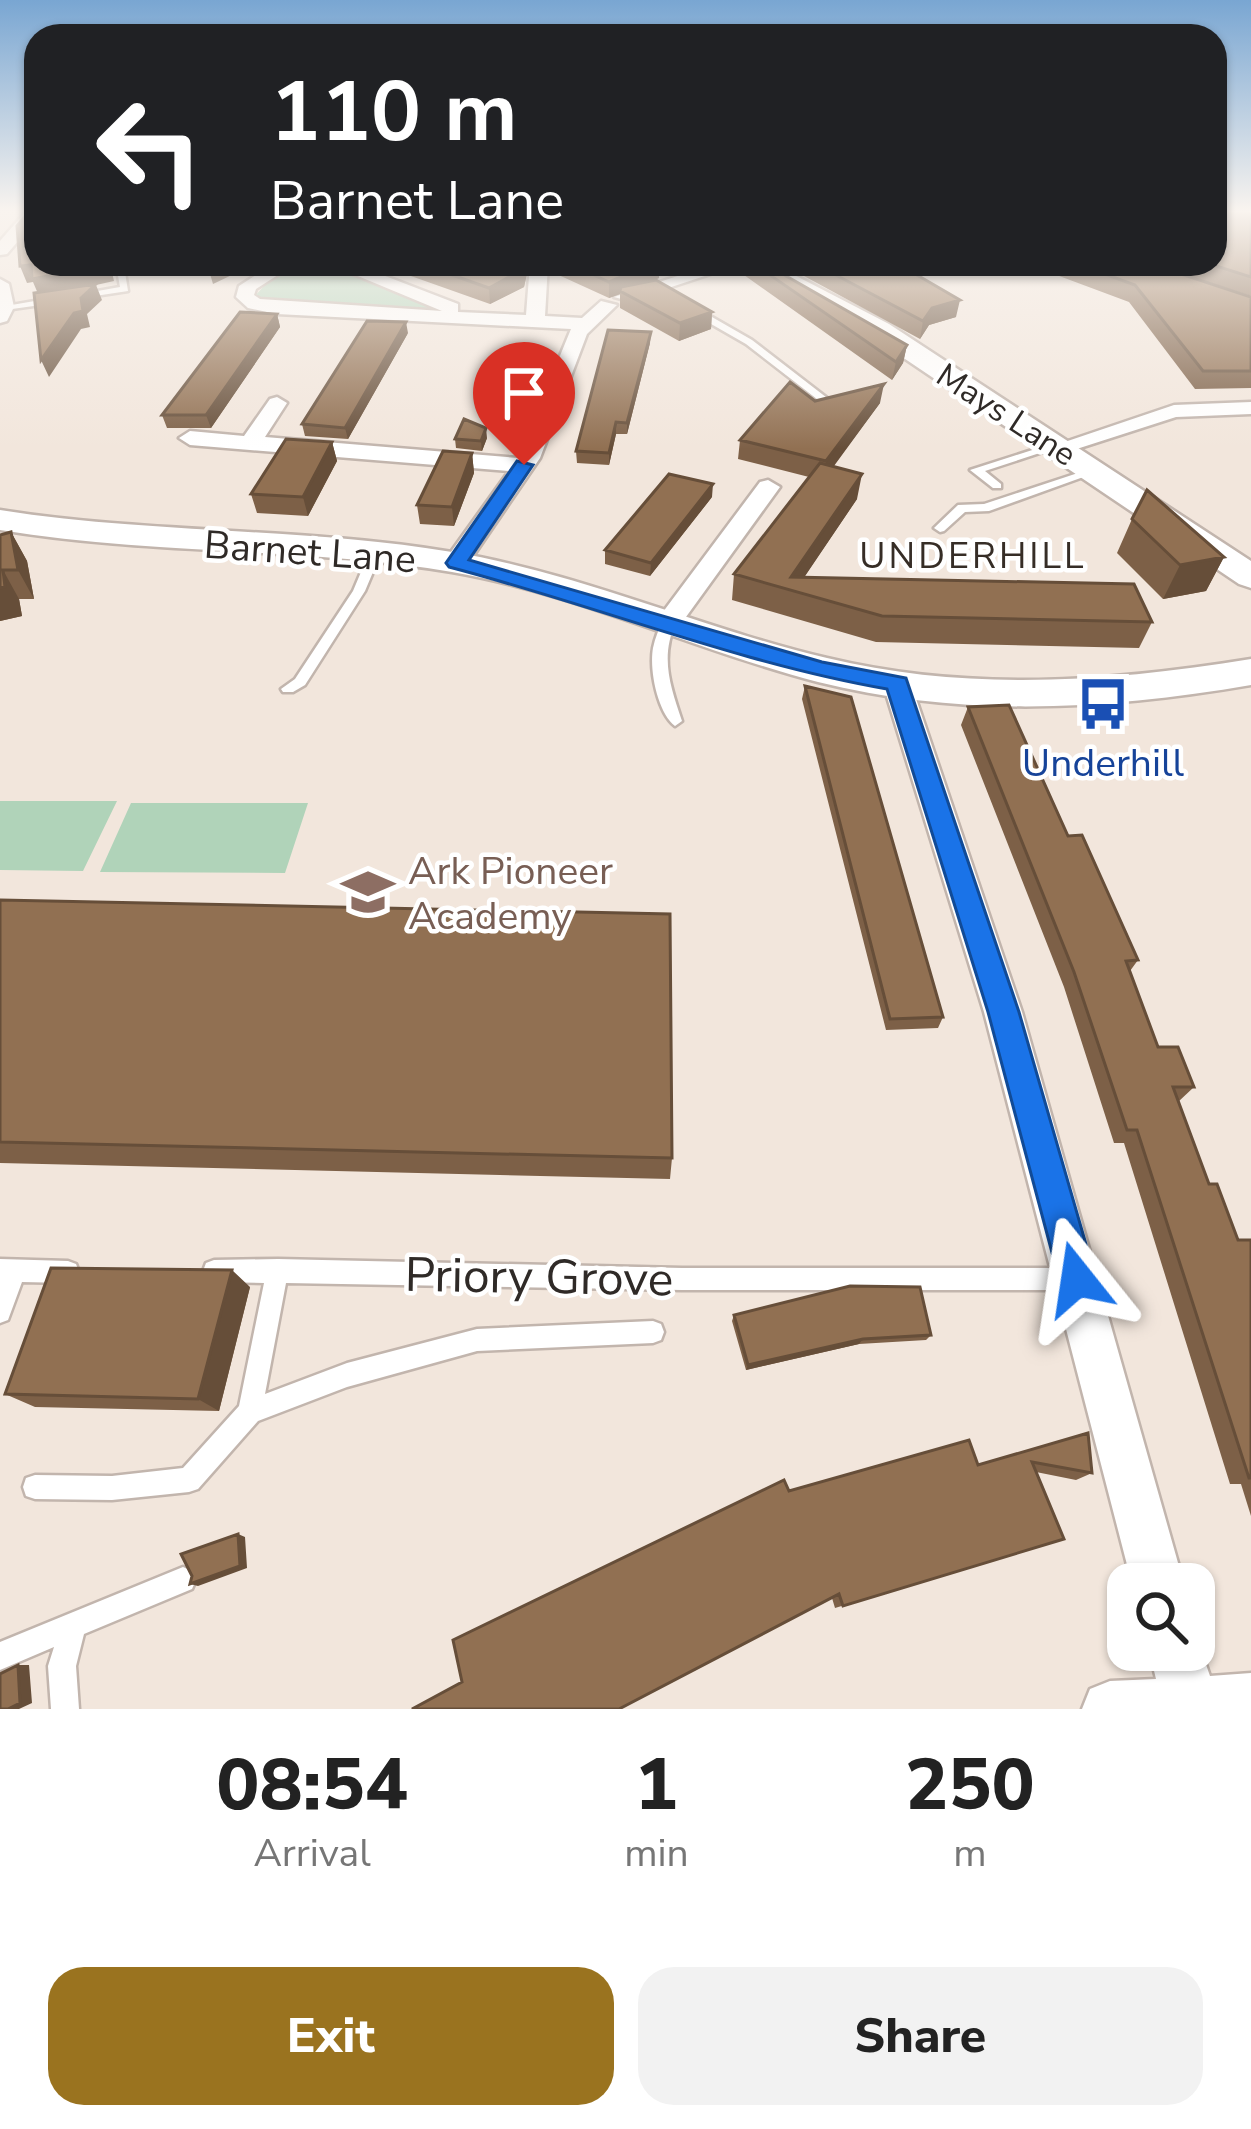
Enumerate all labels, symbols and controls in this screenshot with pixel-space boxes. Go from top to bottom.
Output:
text: 110 m [270,55,518,170]
icon: left [72,72,228,228]
text: Barnet Lane [270,164,564,238]
pin [473,342,575,465]
street label: Mays Lane [928,353,1085,477]
icon: arrive [491,360,557,426]
street label: Barnet Lane [202,519,418,586]
district label: UNDERHILL [859,532,1087,581]
bus stop icon: Underhill [1074,675,1132,733]
place label: Underhill [1022,737,1185,790]
place label: Ark Pioneer Academy [408,845,613,943]
school or university icon: Ark Pioneer Academy [339,863,397,921]
position arrow [1014,1216,1140,1342]
street label: Priory Grove [404,1242,674,1312]
map controls [1107,1563,1215,1671]
button: search [1107,1563,1215,1671]
text: 08:54 [216,1736,408,1834]
text: 1 [635,1736,678,1834]
text: 250 [905,1736,1035,1834]
text: Arrival [253,1827,371,1880]
text: min [624,1827,689,1880]
text: m [953,1827,987,1880]
button: Exit [48,1967,614,2105]
button: Share [638,1967,1203,2105]

